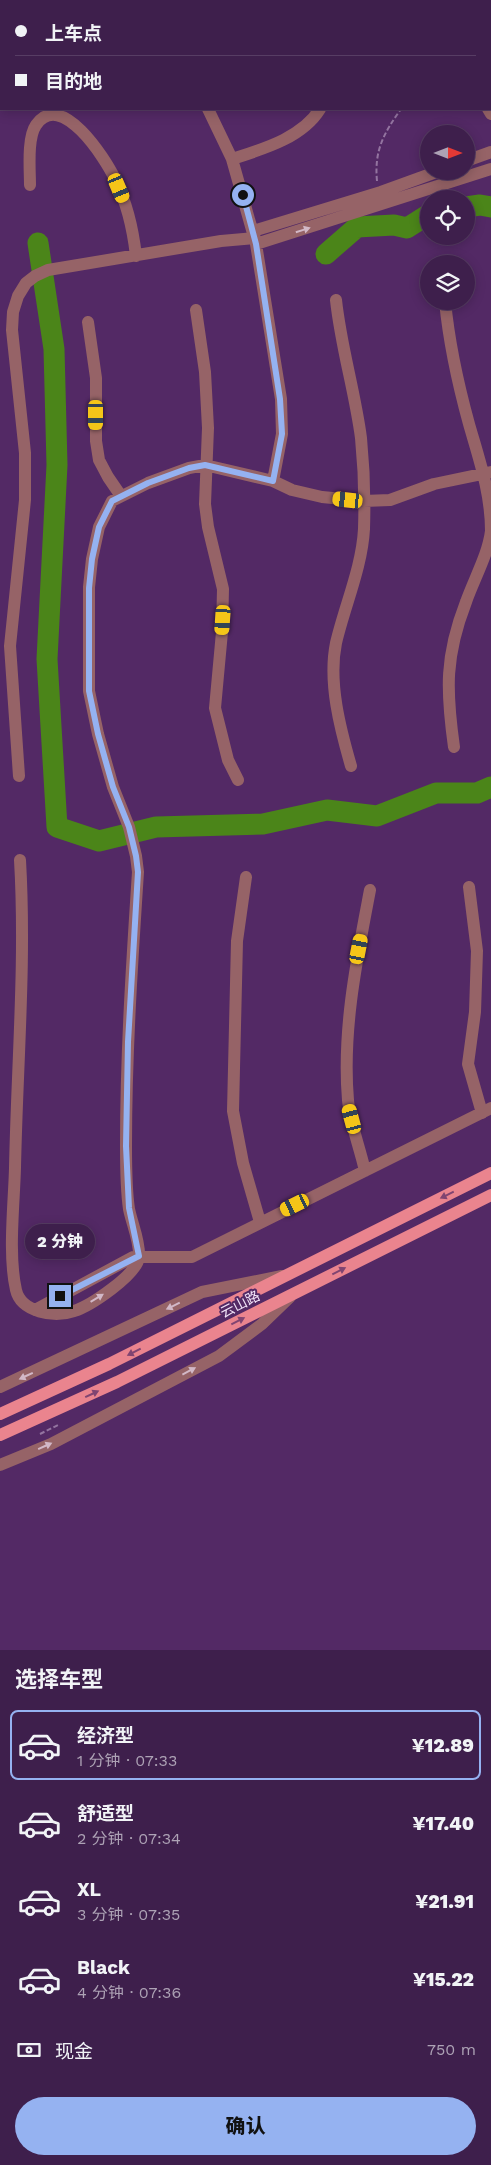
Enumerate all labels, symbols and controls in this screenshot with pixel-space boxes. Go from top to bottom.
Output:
text: 上车点 [45,22,102,45]
text: 目的地 [45,70,102,93]
north arrow [420,125,475,180]
map controls [420,125,475,310]
car [106,171,131,205]
route start [232,184,254,206]
button: locate [420,190,475,245]
one-way arrow [295,225,310,233]
button: layers [420,255,475,310]
car [88,400,103,430]
car [332,491,363,509]
car [214,605,231,635]
car [348,933,369,965]
car [340,1103,363,1135]
one-way arrow [440,1191,455,1199]
car [278,1192,311,1218]
callout: 2 分钟 [25,1224,95,1258]
text: 2 分钟 [37,1232,83,1251]
one-way arrow [331,1267,346,1275]
route end [49,1285,71,1307]
street label: 云山路 [218,1287,262,1321]
one-way arrow [90,1293,103,1302]
one-way arrow [166,1302,180,1310]
one-way arrow [231,1317,245,1325]
one-way arrow [126,1348,141,1356]
one-way arrow [182,1367,196,1375]
one-way arrow [19,1372,33,1380]
one-way arrow [85,1389,99,1397]
one-way arrow [38,1442,52,1450]
text: 选择车型 [15,1667,103,1692]
icon: car [17,1723,62,1768]
text: 经济型 [77,1724,134,1747]
text: ¥12.89 [412,1734,474,1757]
text: 1 分钟 · 07:33 [77,1751,177,1770]
icon: car [17,1801,62,1846]
text: 舒适型 [77,1802,134,1825]
text: ¥17.40 [413,1812,474,1835]
text: 2 分钟 · 07:34 [77,1829,181,1848]
text: XL [77,1878,101,1901]
icon: car [17,1879,62,1924]
text: ¥21.91 [415,1890,474,1913]
text: 3 分钟 · 07:35 [77,1905,180,1924]
text: Black [77,1956,130,1979]
icon: car [17,1957,62,2002]
text: ¥15.22 [413,1968,474,1991]
text: 4 分钟 · 07:36 [77,1983,181,2002]
icon: cash [15,2036,43,2064]
text: 现金 [55,2040,93,2063]
text: 750 m [427,2040,476,2059]
button: 确认 [15,2097,476,2155]

